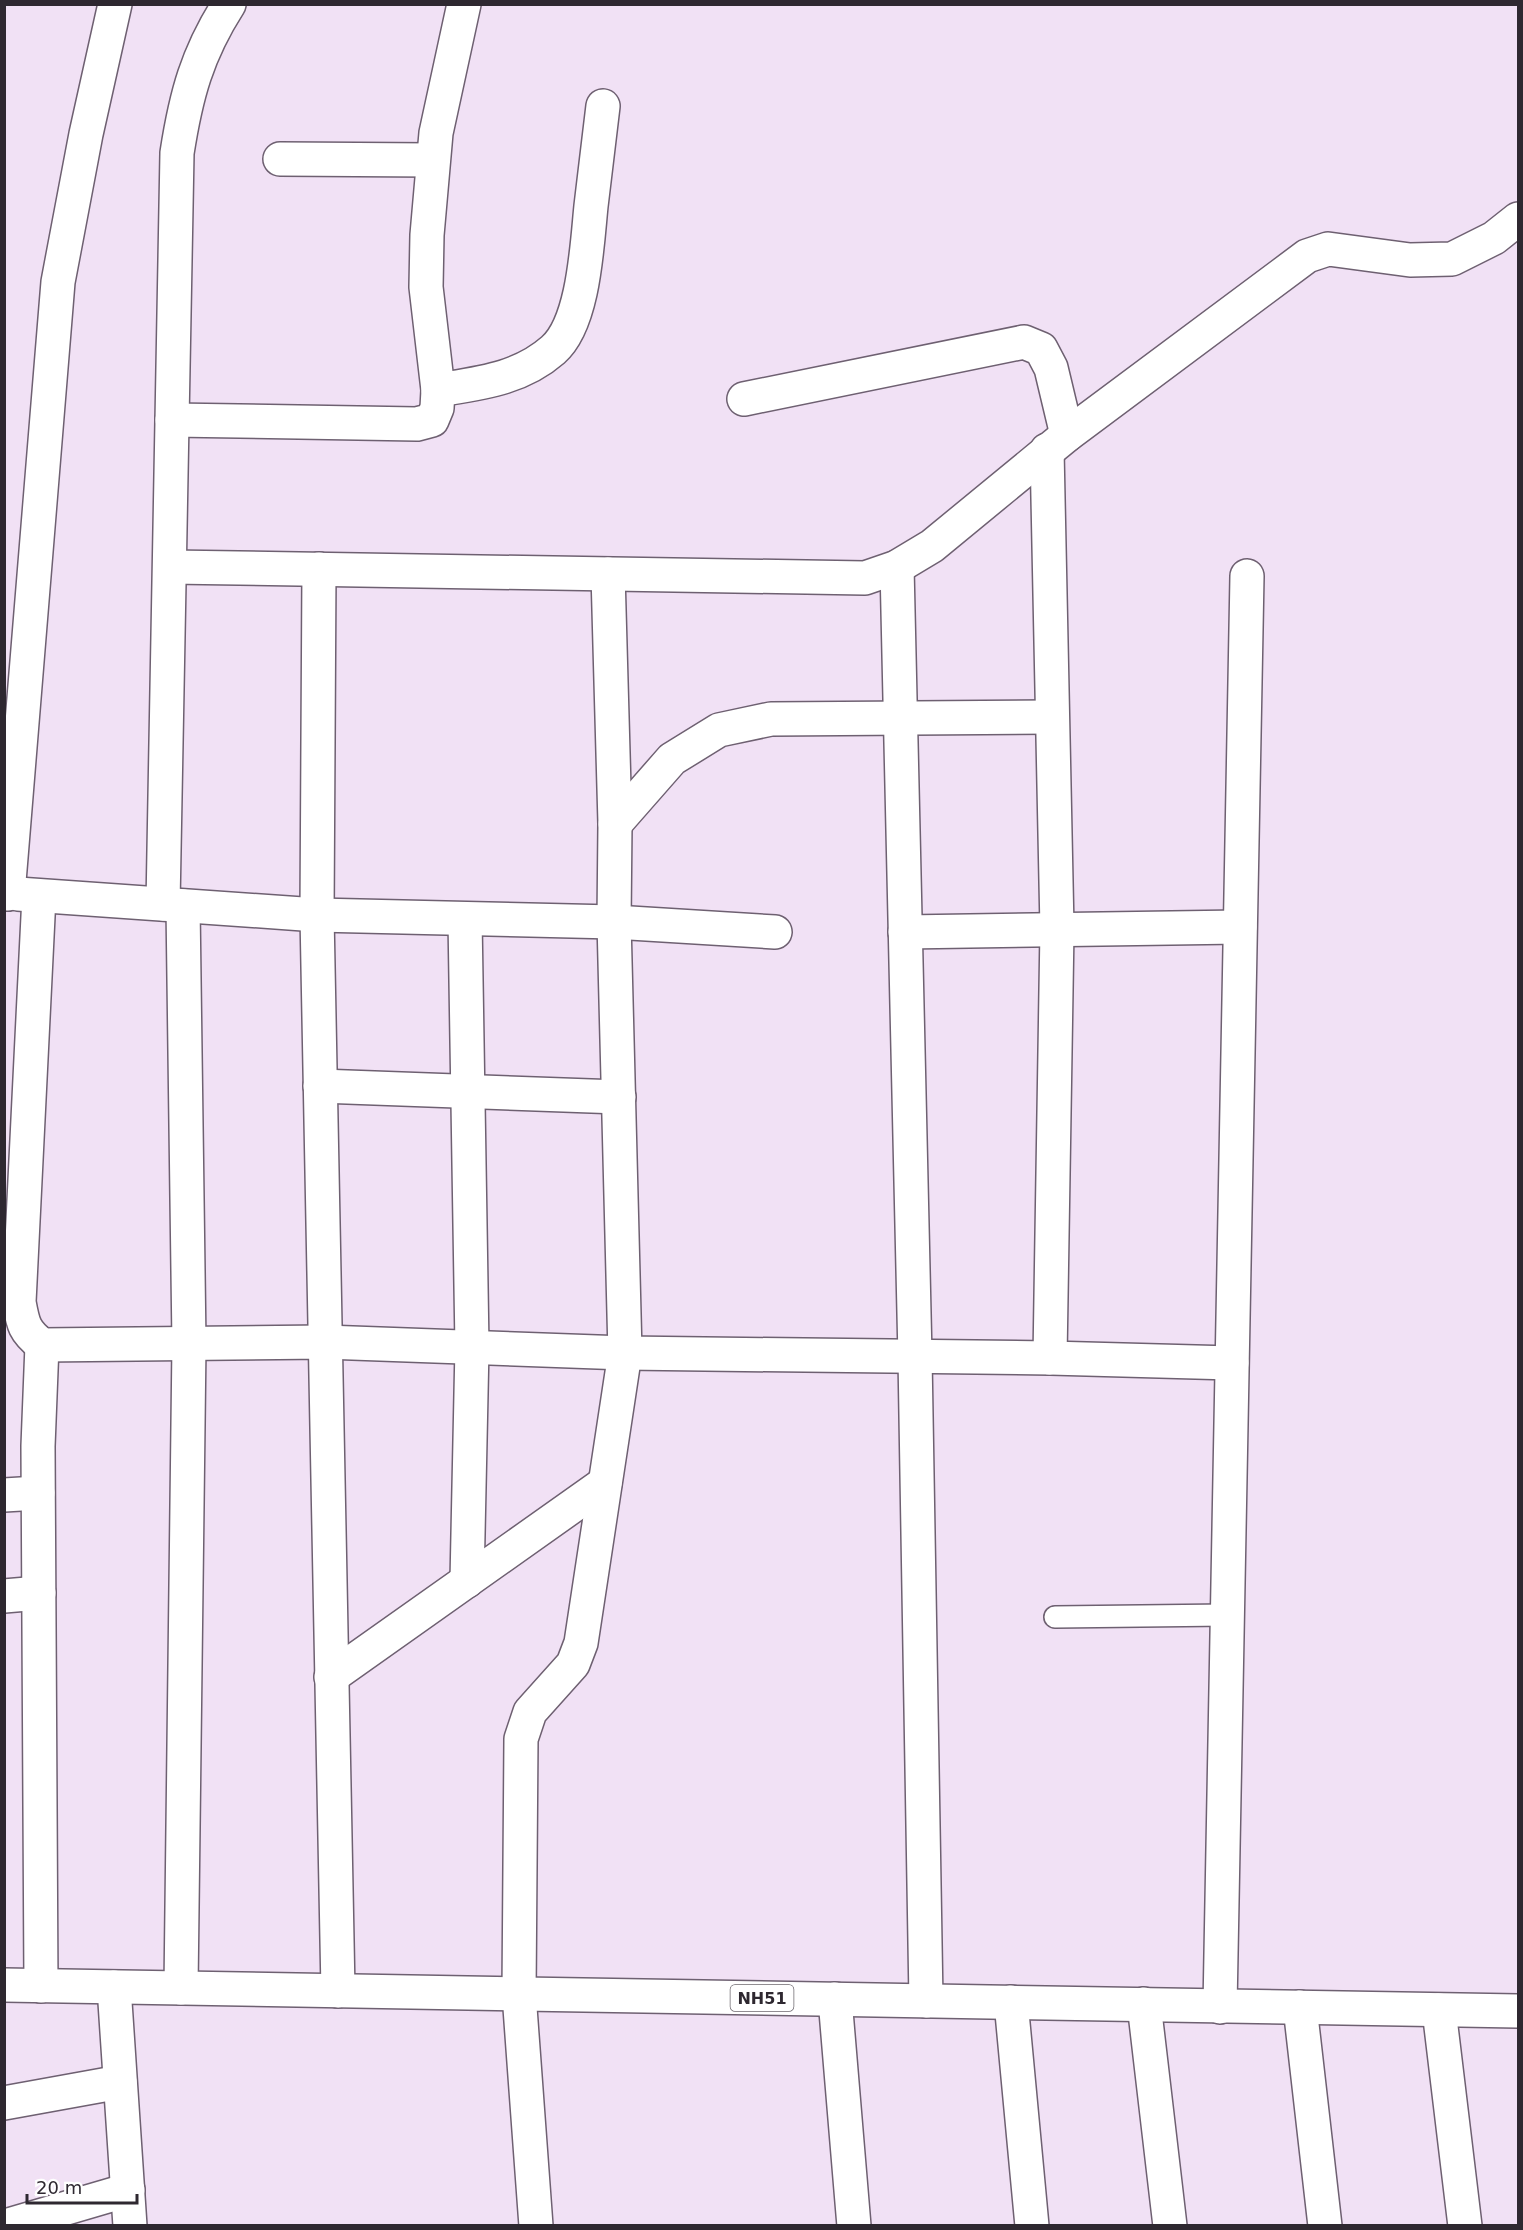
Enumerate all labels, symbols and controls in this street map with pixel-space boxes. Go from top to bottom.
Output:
road number: NH51 [730,1985,794,2011]
scale bar [27,2167,136,2205]
text: 20 m [36,2177,82,2198]

